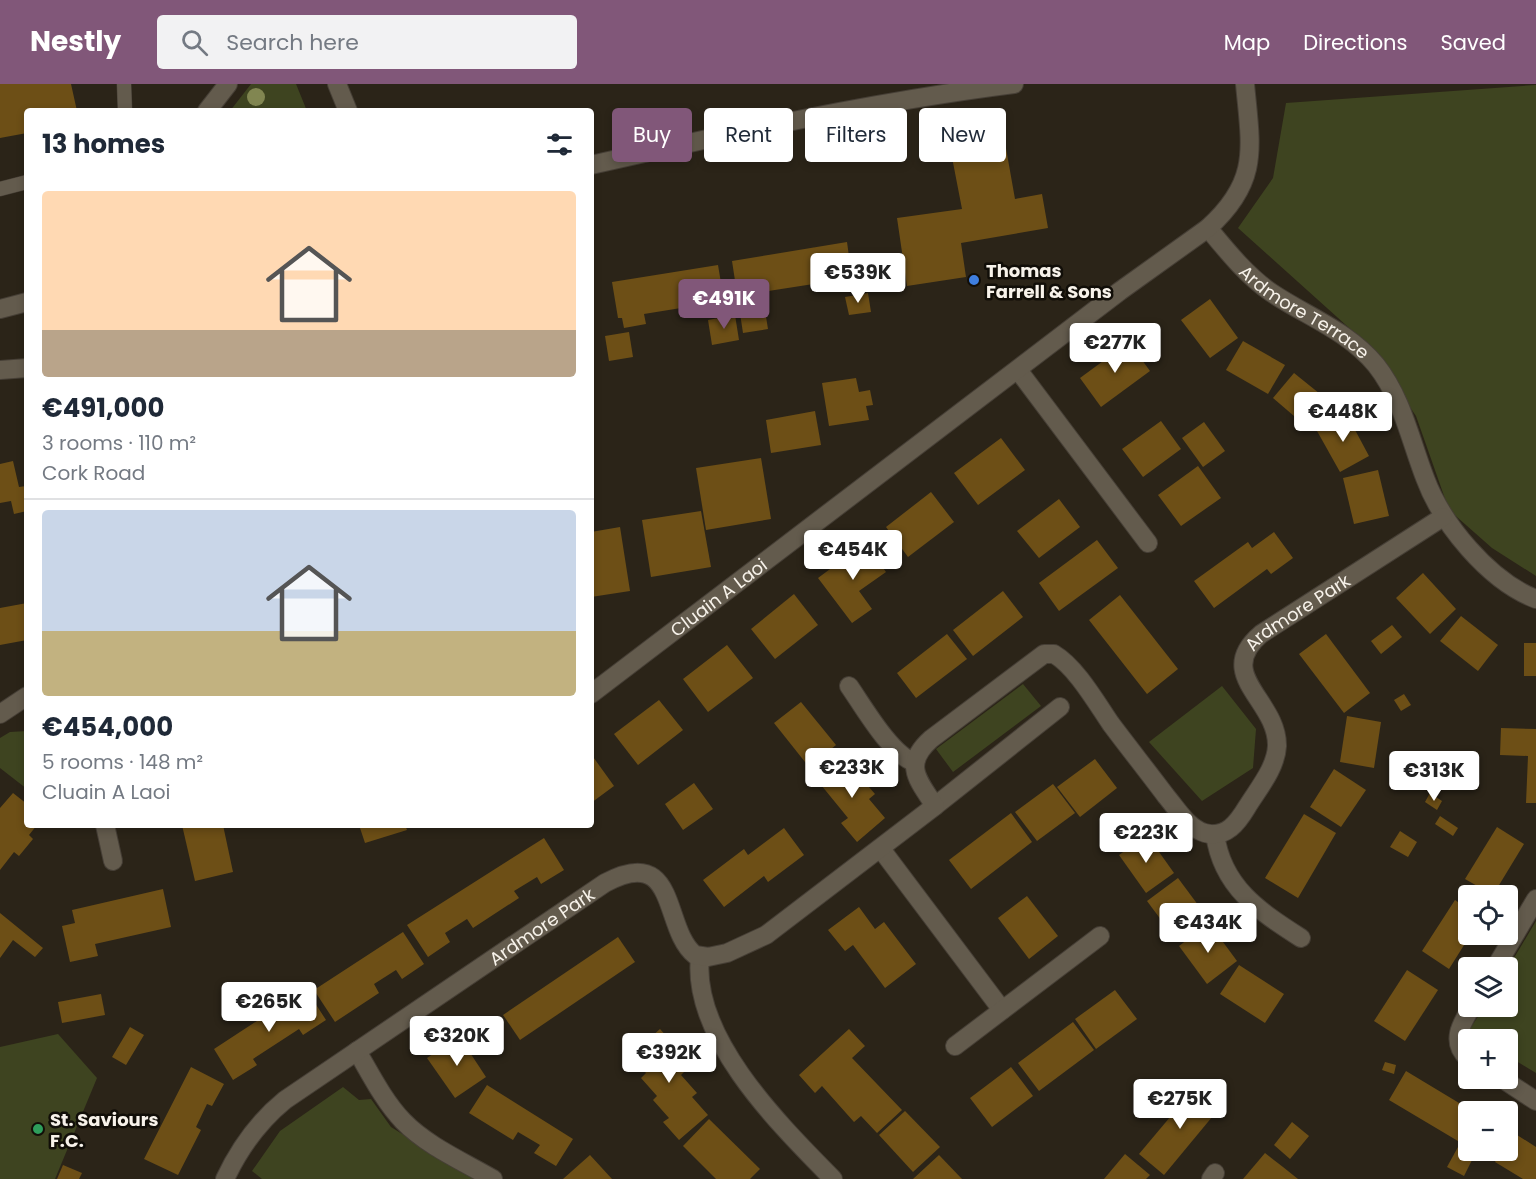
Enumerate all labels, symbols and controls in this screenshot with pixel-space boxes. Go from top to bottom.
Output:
search box [157,15,577,69]
text: Nestly [30,22,121,61]
icon: search [178,26,211,59]
text: Search here [226,27,359,58]
text: Map [1224,28,1270,57]
text: Directions [1303,28,1407,57]
text: Saved [1440,28,1506,57]
chip: Buy [612,108,692,162]
chip: Rent [704,108,793,162]
chip: Filters [805,108,907,162]
chip: New [919,108,1006,162]
text: 13 homes [42,126,165,162]
icon: filters [543,128,576,161]
icon: home [255,230,363,338]
pin: €539K [816,253,900,304]
text: €539K [824,258,892,286]
place label: Thomas Farrell & Sons [986,258,1112,304]
street label: Ardmore Terrace [1234,259,1375,364]
marker: Thomas Farrell & Sons [967,273,981,287]
pin: €491K [682,279,766,330]
text: €491K [692,284,756,312]
pin: €277K [1073,323,1157,374]
text: €277K [1084,328,1146,356]
text: €491,000 [42,390,164,426]
pin: €448K [1301,392,1385,443]
text: €448K [1308,397,1378,425]
text: 3 rooms · 110 m² [42,429,196,457]
text: Cork Road [42,459,145,487]
pin: €454K [811,530,895,581]
text: €454K [818,535,888,563]
icon: home [255,549,363,657]
street label: Cluain A Laoi [665,552,772,642]
street label: Ardmore Park [1238,567,1356,656]
text: €454,000 [42,709,173,745]
text: 5 rooms · 148 m² [42,748,203,776]
pin: €233K [810,748,894,799]
pin: €313K [1392,751,1476,802]
text: €233K [819,753,885,781]
text: €313K [1403,756,1465,784]
text: Cluain A Laoi [42,778,170,806]
pin: €223K [1104,813,1188,864]
text: €223K [1114,818,1178,846]
street label: Ardmore Park [484,881,600,971]
map controls [1458,885,1518,1161]
button: locate [1458,885,1518,945]
pin: €434K [1166,903,1250,954]
text: €434K [1173,908,1243,936]
button: layers [1458,957,1518,1017]
pin: €265K [227,982,311,1033]
text: €265K [235,987,303,1015]
pin: €320K [415,1016,499,1067]
text: €320K [424,1021,490,1049]
button: + [1458,1029,1518,1089]
pin: €392K [627,1033,711,1084]
text: €392K [636,1038,702,1066]
pin: €275K [1138,1079,1222,1130]
text: €275K [1148,1084,1212,1112]
button: − [1458,1101,1518,1161]
place label: St. Saviours F.C. [50,1107,159,1153]
marker: St. Saviours F.C. [31,1122,45,1136]

